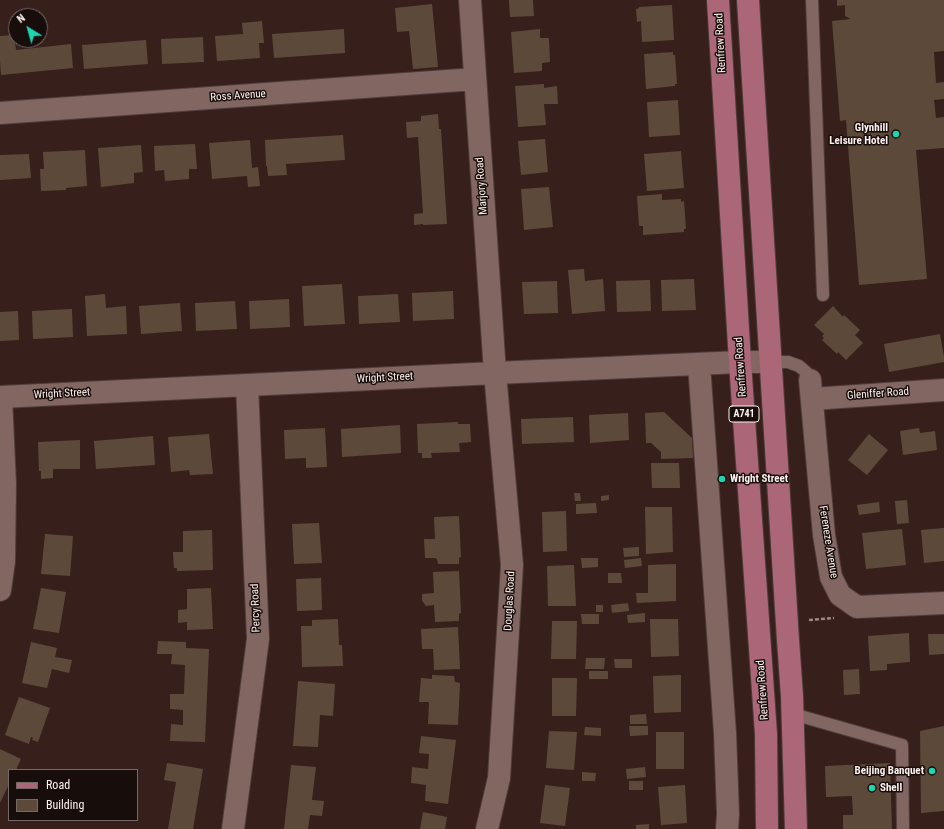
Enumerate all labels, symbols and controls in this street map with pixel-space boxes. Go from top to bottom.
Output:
north arrow [8,8,48,48]
text: N [14,12,28,26]
street label: Renfrew Road [713,13,729,73]
street label: Ross Avenue [210,87,266,105]
place label: Glynhill Leisure Hotel [829,121,888,147]
marker: Glynhill Leisure Hotel [891,129,901,139]
street label: Marjory Road [473,157,491,215]
street label: Renfrew Road [732,337,750,397]
street label: Wright Street [356,370,414,386]
street label: Gleniffer Road [847,385,909,403]
street label: Wright Street [33,386,91,402]
road number: A741 [729,406,759,422]
place label: Wright Street [730,472,788,486]
marker: Wright Street [717,474,727,484]
street label: Fereneze Avenue [816,505,840,579]
street label: Douglas Road [502,571,518,631]
street label: Percy Road [249,583,263,633]
street label: Renfrew Road [754,660,772,720]
place label: Beijing Banquet [855,764,924,778]
marker: Beijing Banquet [927,766,937,776]
legend [8,769,138,821]
text: Road [46,778,70,792]
place label: Shell [880,781,902,795]
marker: Shell [867,783,877,793]
text: Building [46,798,84,812]

